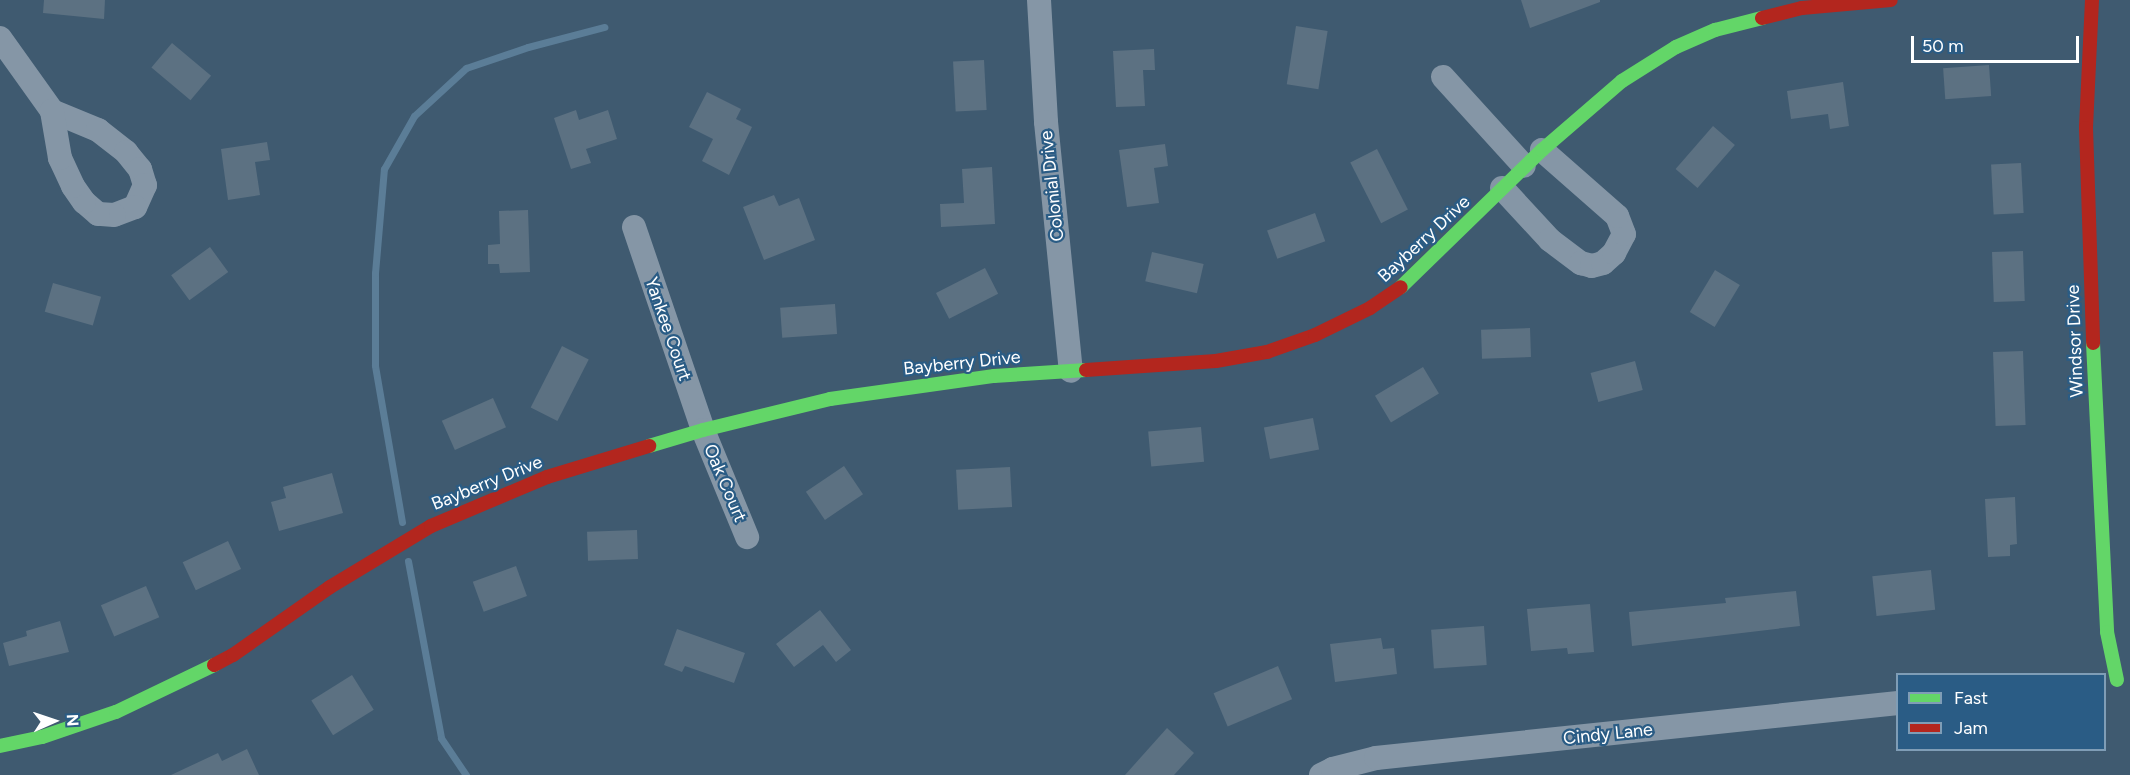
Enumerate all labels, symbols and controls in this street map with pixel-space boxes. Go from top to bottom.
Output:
scale bar [1914,24,2082,62]
text: 50 m [1922,35,1964,57]
street label: Colonial Drive [1035,130,1069,242]
street label: Bayberry Drive [1374,191,1474,287]
street label: Yankee Court [640,274,696,384]
street label: Windsor Drive [2062,284,2088,398]
street label: Bayberry Drive [902,346,1022,380]
street label: Oak Court [699,441,751,525]
street label: Bayberry Drive [428,451,546,515]
legend [1896,673,2106,751]
text: Fast [1954,687,1988,709]
north arrow [24,691,84,751]
text: N [63,713,82,727]
text: Jam [1954,717,1988,739]
street label: Cindy Lane [1562,719,1654,749]

